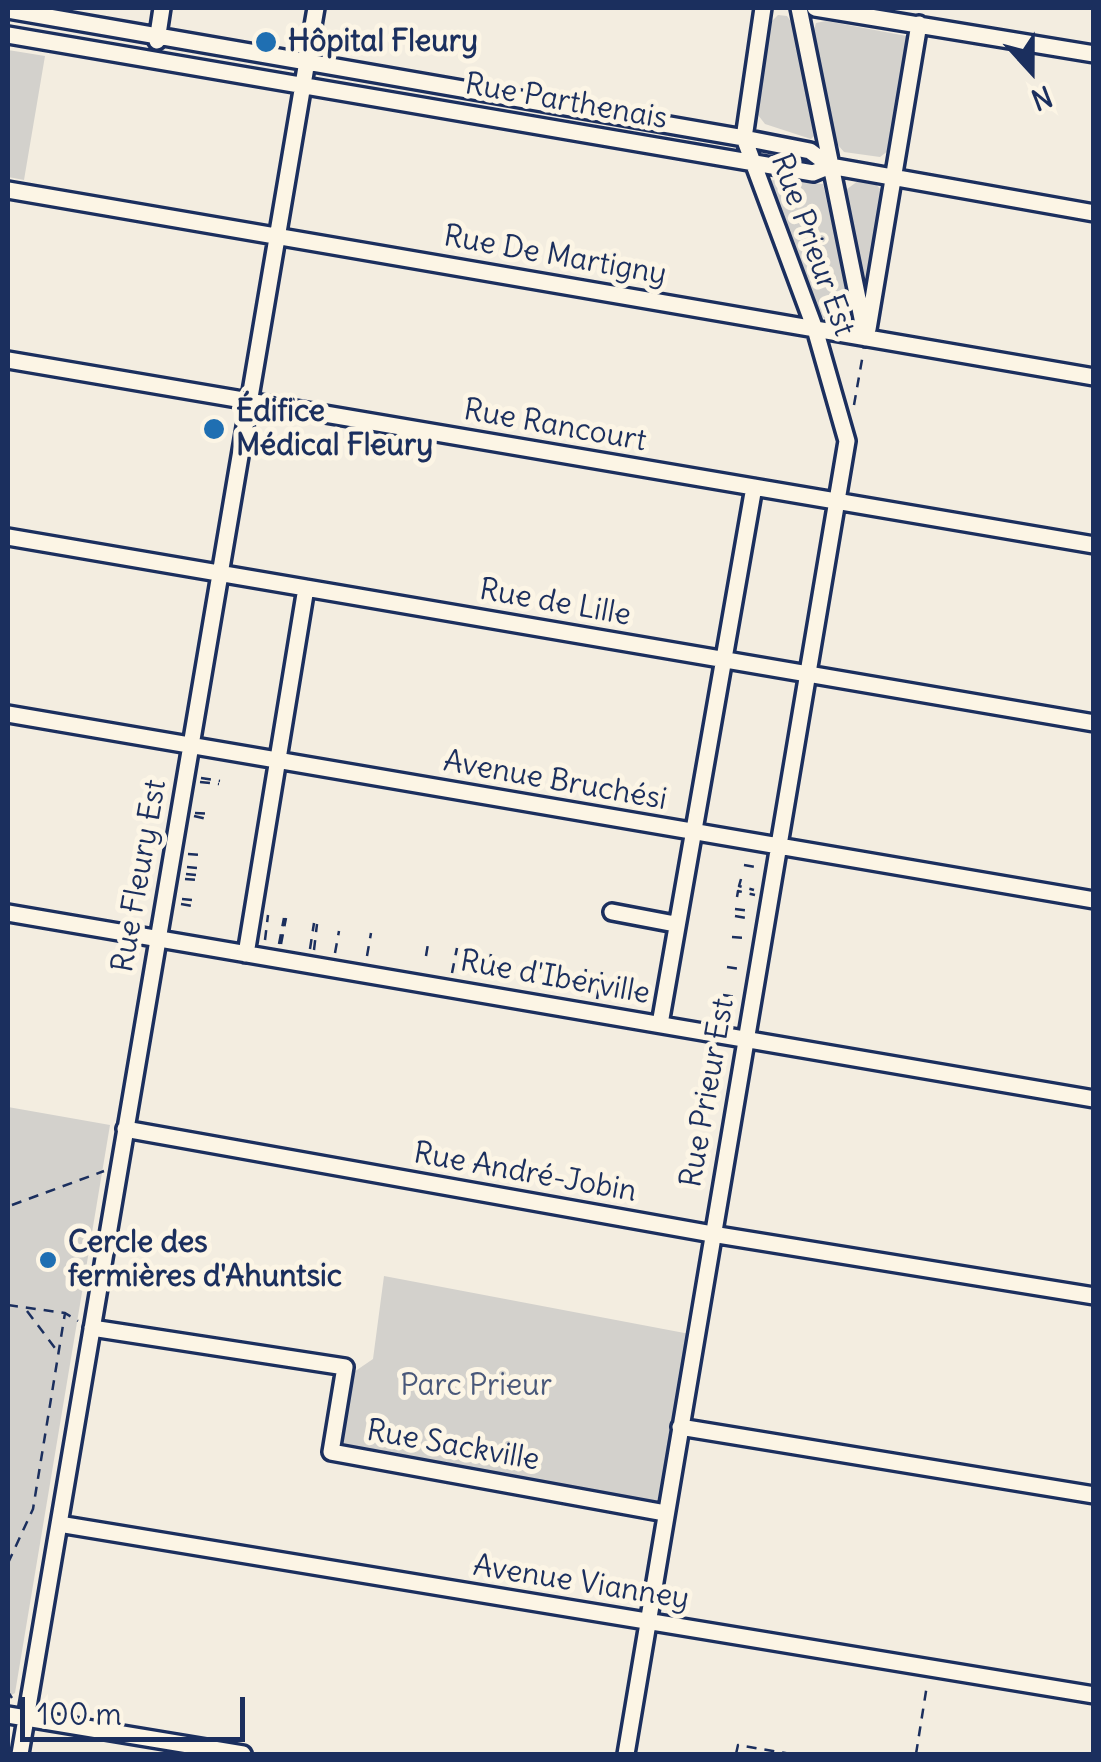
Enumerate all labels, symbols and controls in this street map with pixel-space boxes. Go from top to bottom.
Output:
north arrow [981,20,1081,120]
place label: Hôpital Fleury [288,24,478,60]
marker: Hôpital Fleury [253,29,279,55]
street label: Rue Parthenais [462,66,670,138]
text: N [1026,78,1057,118]
street label: Rue Prieur Est [762,149,862,341]
street label: Rue De Martigny [441,219,669,293]
street label: Rue Rancourt [461,392,649,460]
place label: Édifice Médical Fleury [236,394,433,464]
marker: Édifice Médical Fleury [201,416,227,442]
street label: Rue de Lille [477,572,633,634]
street label: Avenue Bruchési [441,744,669,818]
street label: Rue Fleury Est [105,777,175,975]
street label: Rue d'Iberville [457,944,653,1012]
street label: Rue Prieur Est [674,996,742,1190]
street label: Rue André-Jobin [411,1136,639,1210]
place label: Cercle des fermières d'Ahuntsic [68,1225,342,1296]
marker: Cercle des fermières d'Ahuntsic [37,1249,59,1271]
park label: Parc Prieur [400,1368,552,1404]
street label: Rue Sackville [364,1413,542,1479]
street label: Avenue Vianney [470,1548,692,1618]
scale bar [25,1677,250,1739]
text: 100 m [37,1695,122,1733]

